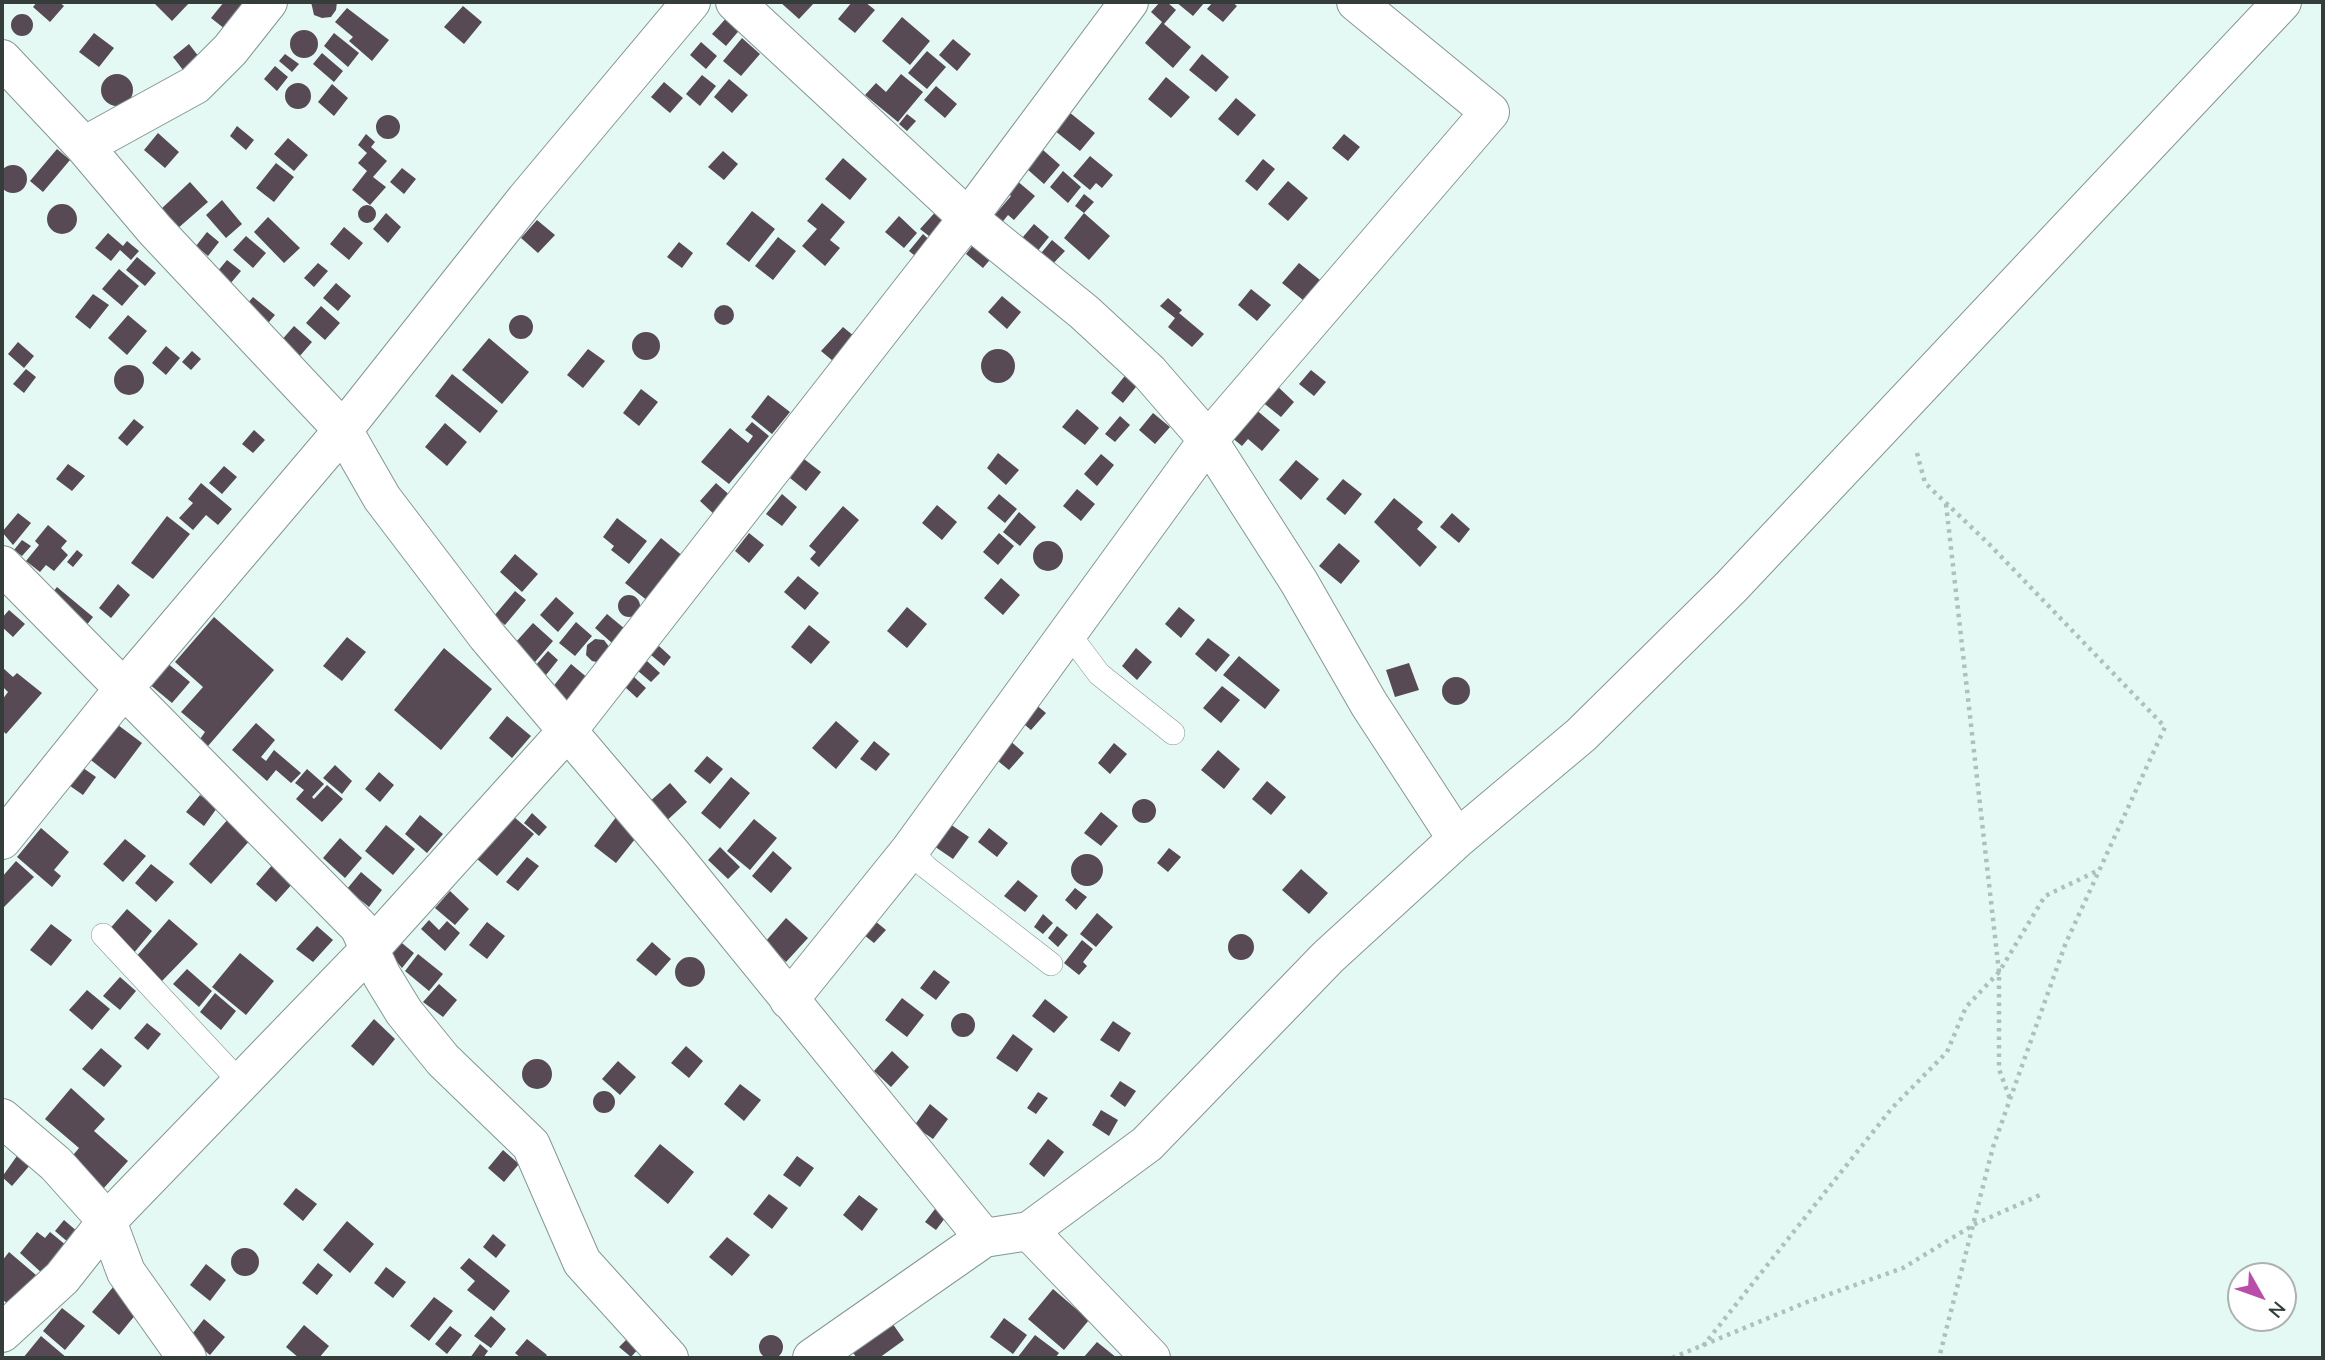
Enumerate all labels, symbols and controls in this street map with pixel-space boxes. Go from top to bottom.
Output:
north arrow [2227,1262,2297,1332]
text: N [2262,1295,2291,1323]

